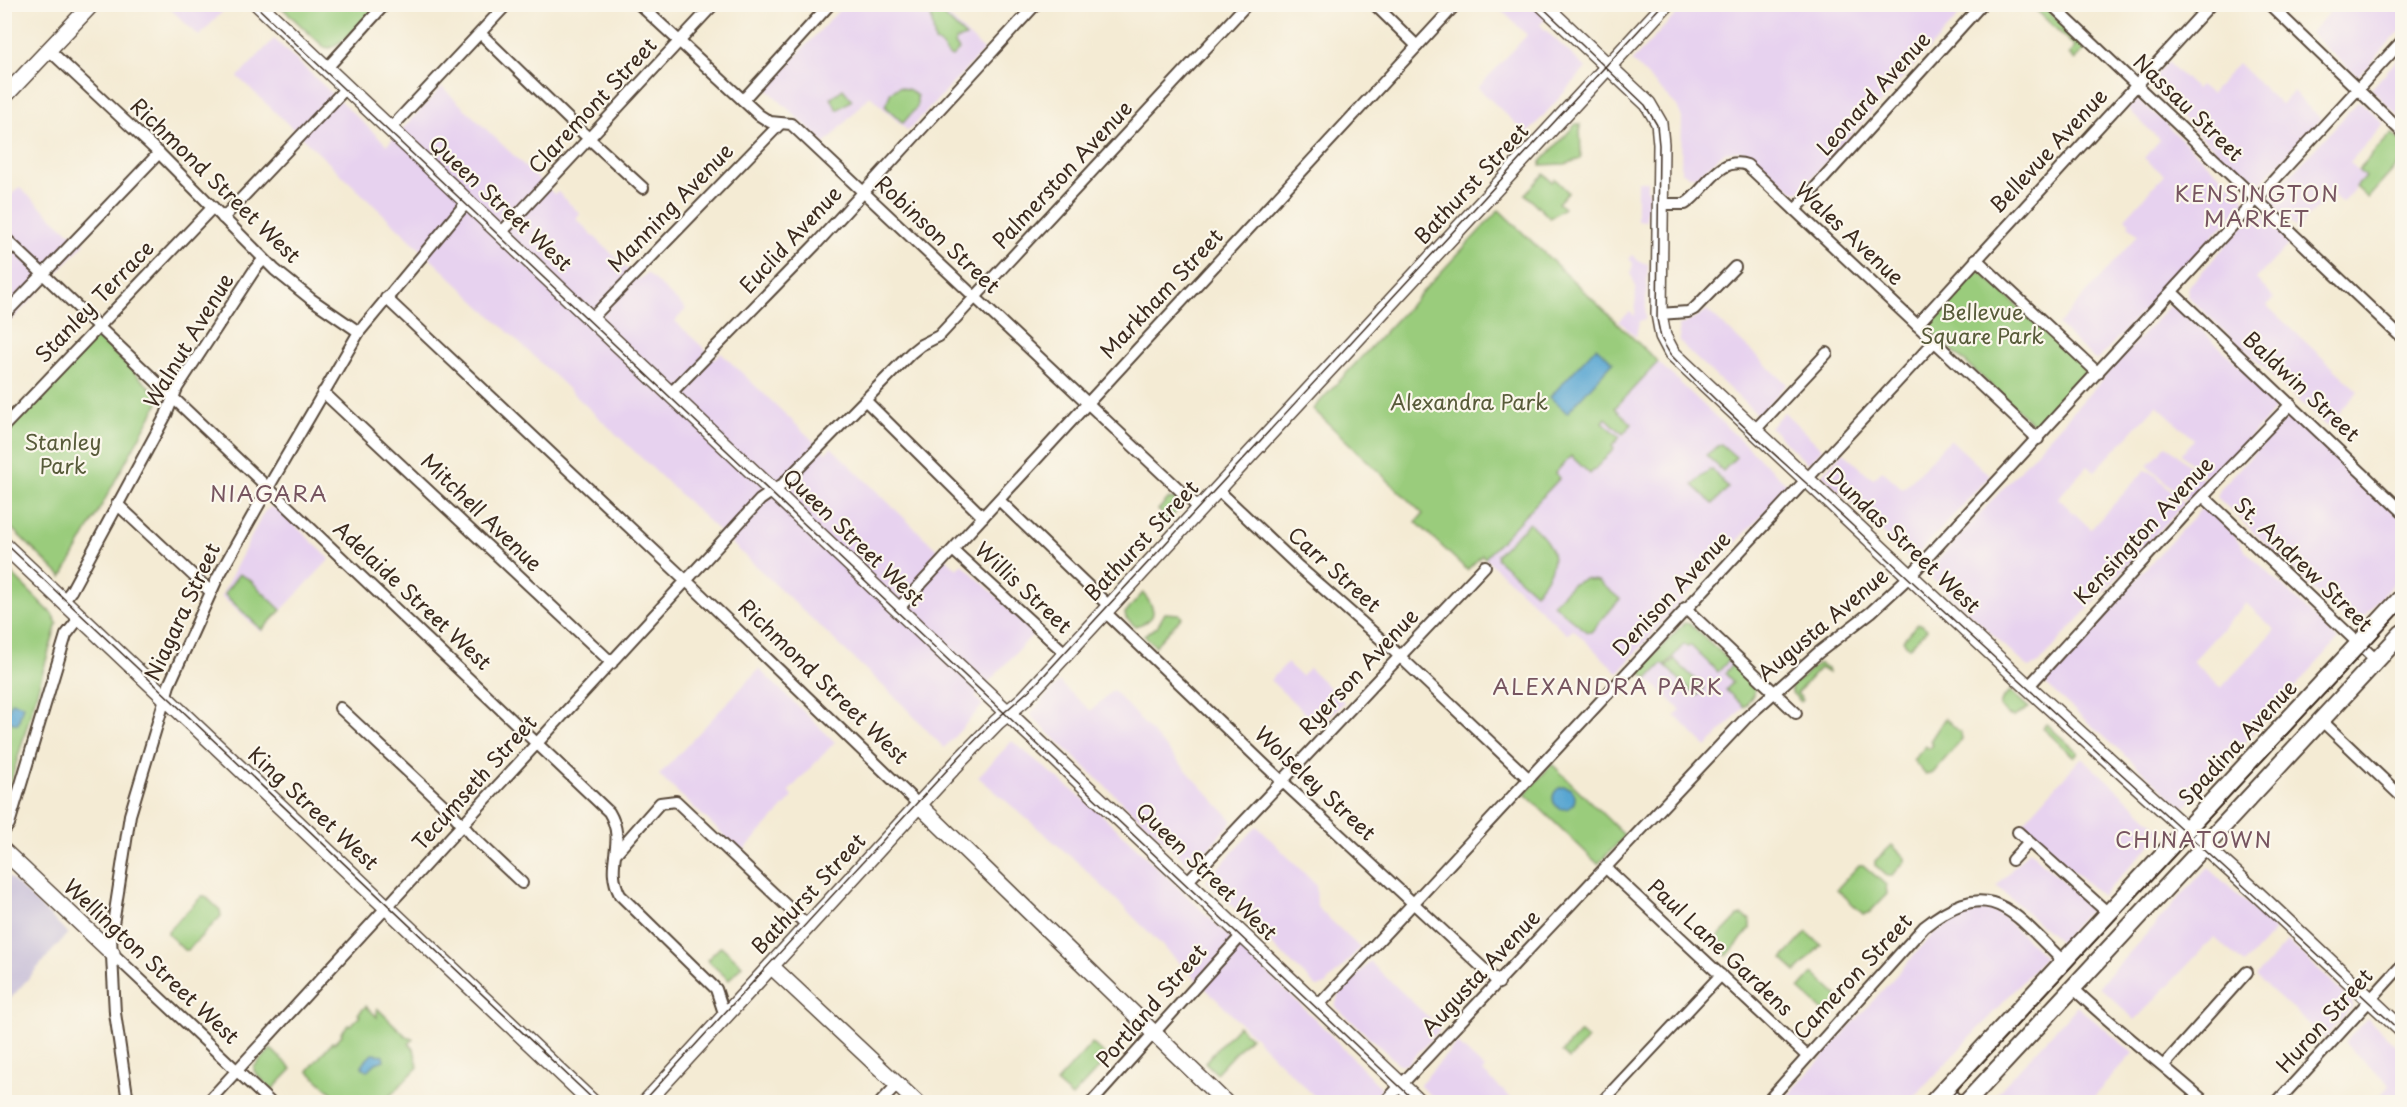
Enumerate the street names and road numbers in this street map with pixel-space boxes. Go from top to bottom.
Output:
street label: Leonard Avenue [1808,23,1937,162]
street label: Claremont Street [520,29,663,180]
street label: Nassau Street [2127,45,2252,168]
street label: Bellevue Avenue [1981,80,2114,220]
street label: Richmond Street West [124,90,309,270]
street label: Palmerston Avenue [984,92,1139,255]
street label: Bathurst Street [1406,115,1535,250]
street label: Queen Street West [422,127,580,278]
street label: Manning Avenue [599,135,740,279]
street label: Robinson Street [869,167,1008,300]
street label: Wales Avenue [1788,173,1912,292]
street label: Euclid Avenue [731,177,848,300]
street label: Markham Street [1092,220,1230,365]
street label: Stanley Terrace [27,232,161,369]
street label: Walnut Avenue [134,266,240,414]
street label: Baldwin Street [2237,323,2368,448]
street label: Mitchell Avenue [414,445,550,578]
street label: Kensington Avenue [2065,448,2220,611]
street label: Dundas Street West [1820,459,1989,620]
street label: Queen Street West [776,460,933,613]
street label: Bathurst Street [1076,472,1205,607]
street label: St. Andrew Street [2228,489,2381,638]
street label: Adelaide Street West [327,512,500,677]
street label: Carr Street [1282,518,1389,619]
street label: Denison Avenue [1604,523,1737,662]
street label: Willis Street [969,533,1080,640]
street label: Niagara Street [135,537,227,685]
street label: Augusta Avenue [1749,559,1894,688]
street label: Richmond Street West [732,591,917,771]
street label: Ryerson Avenue [1290,600,1425,741]
street label: Spadina Avenue [2170,672,2303,812]
street label: Tecumseth Street [404,707,543,857]
street label: Wolseley Street [1249,718,1384,847]
street label: King Street West [242,738,387,877]
street label: Queen Street West [1129,794,1286,947]
street label: Bathurst Street [743,825,872,960]
street label: Wellington Street West [57,870,247,1051]
street label: Paul Lane Gardens [1641,870,1801,1023]
street label: Augusta Avenue [1412,901,1547,1042]
street label: Cameron Street [1784,905,1919,1046]
street label: Portland Street [1088,936,1213,1074]
street label: Huron Street [2268,960,2379,1079]

